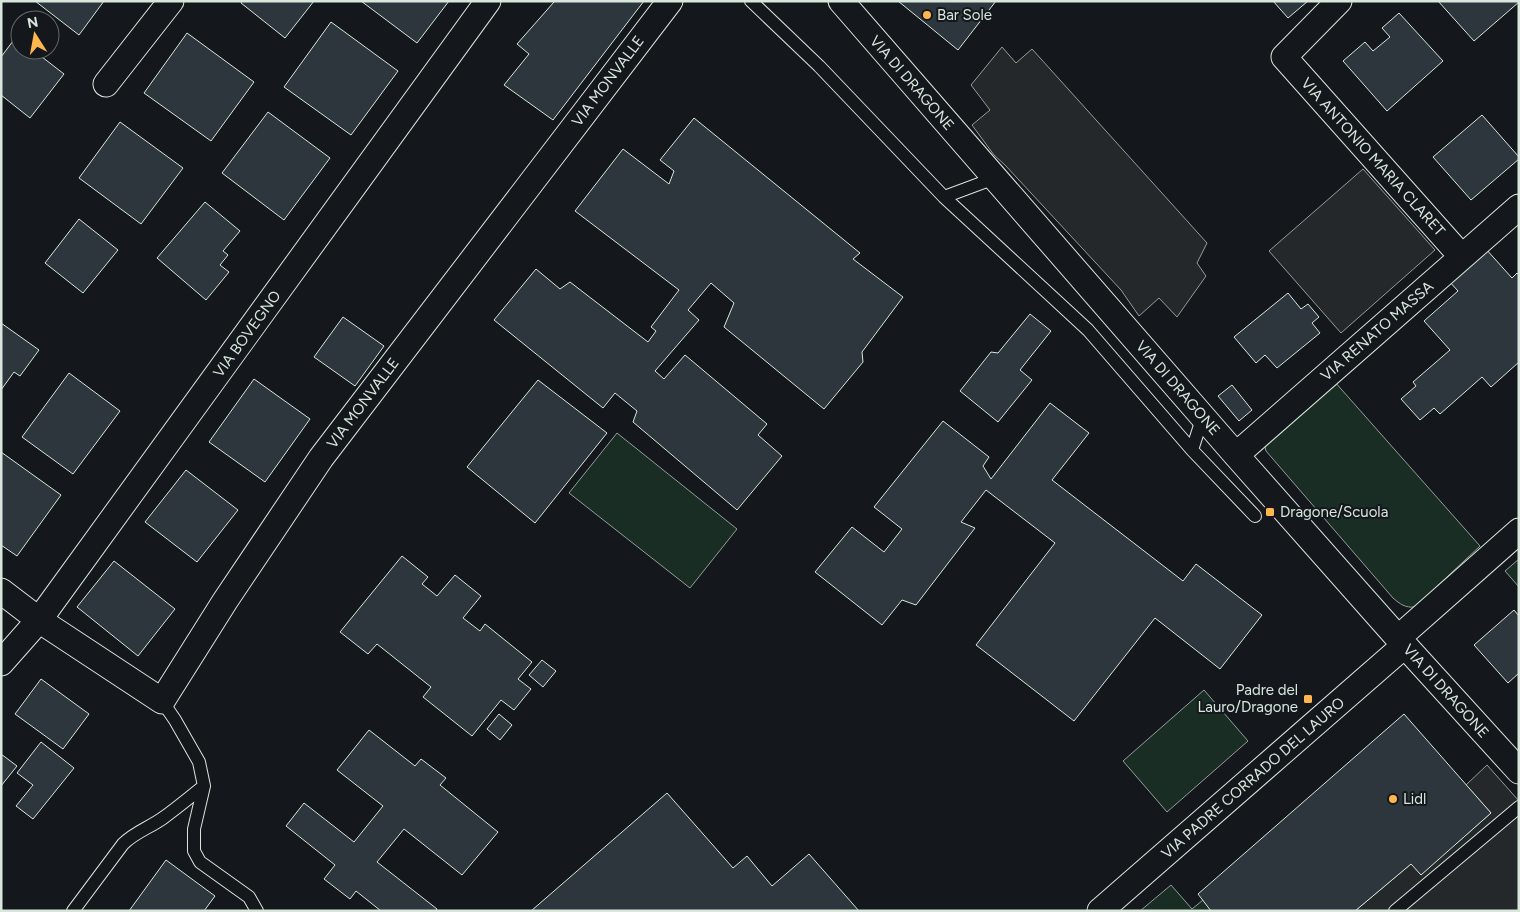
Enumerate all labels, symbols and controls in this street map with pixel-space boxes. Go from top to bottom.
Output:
place label: Bar Sole [937,6,992,24]
marker: Bar Sole [921,9,933,21]
north arrow [10,10,60,60]
text: N [26,13,40,32]
street label: VIA MONVALLE [568,32,648,130]
street label: VIA DI DRAGONE [866,32,958,134]
street label: VIA ANTONIO MARIA CLARET [1297,74,1449,240]
street label: VIA RENATO MASSA [1317,277,1437,385]
street label: VIA BOVEGNO [209,287,285,381]
street label: VIA DI DRAGONE [1132,337,1224,439]
street label: VIA MONVALLE [323,354,403,452]
place label: Dragone/Scuola [1280,503,1388,521]
marker: Dragone/Scuola [1264,506,1276,518]
street label: VIA DI DRAGONE [1399,641,1493,741]
place label: Padre del Lauro/Dragone [1197,681,1298,716]
marker: Padre del Lauro/Dragone [1302,693,1314,705]
street label: VIA PADRE CORRADO DEL LAURO [1158,694,1348,862]
place label: Lidl [1403,790,1426,808]
marker: Lidl [1387,793,1399,805]

